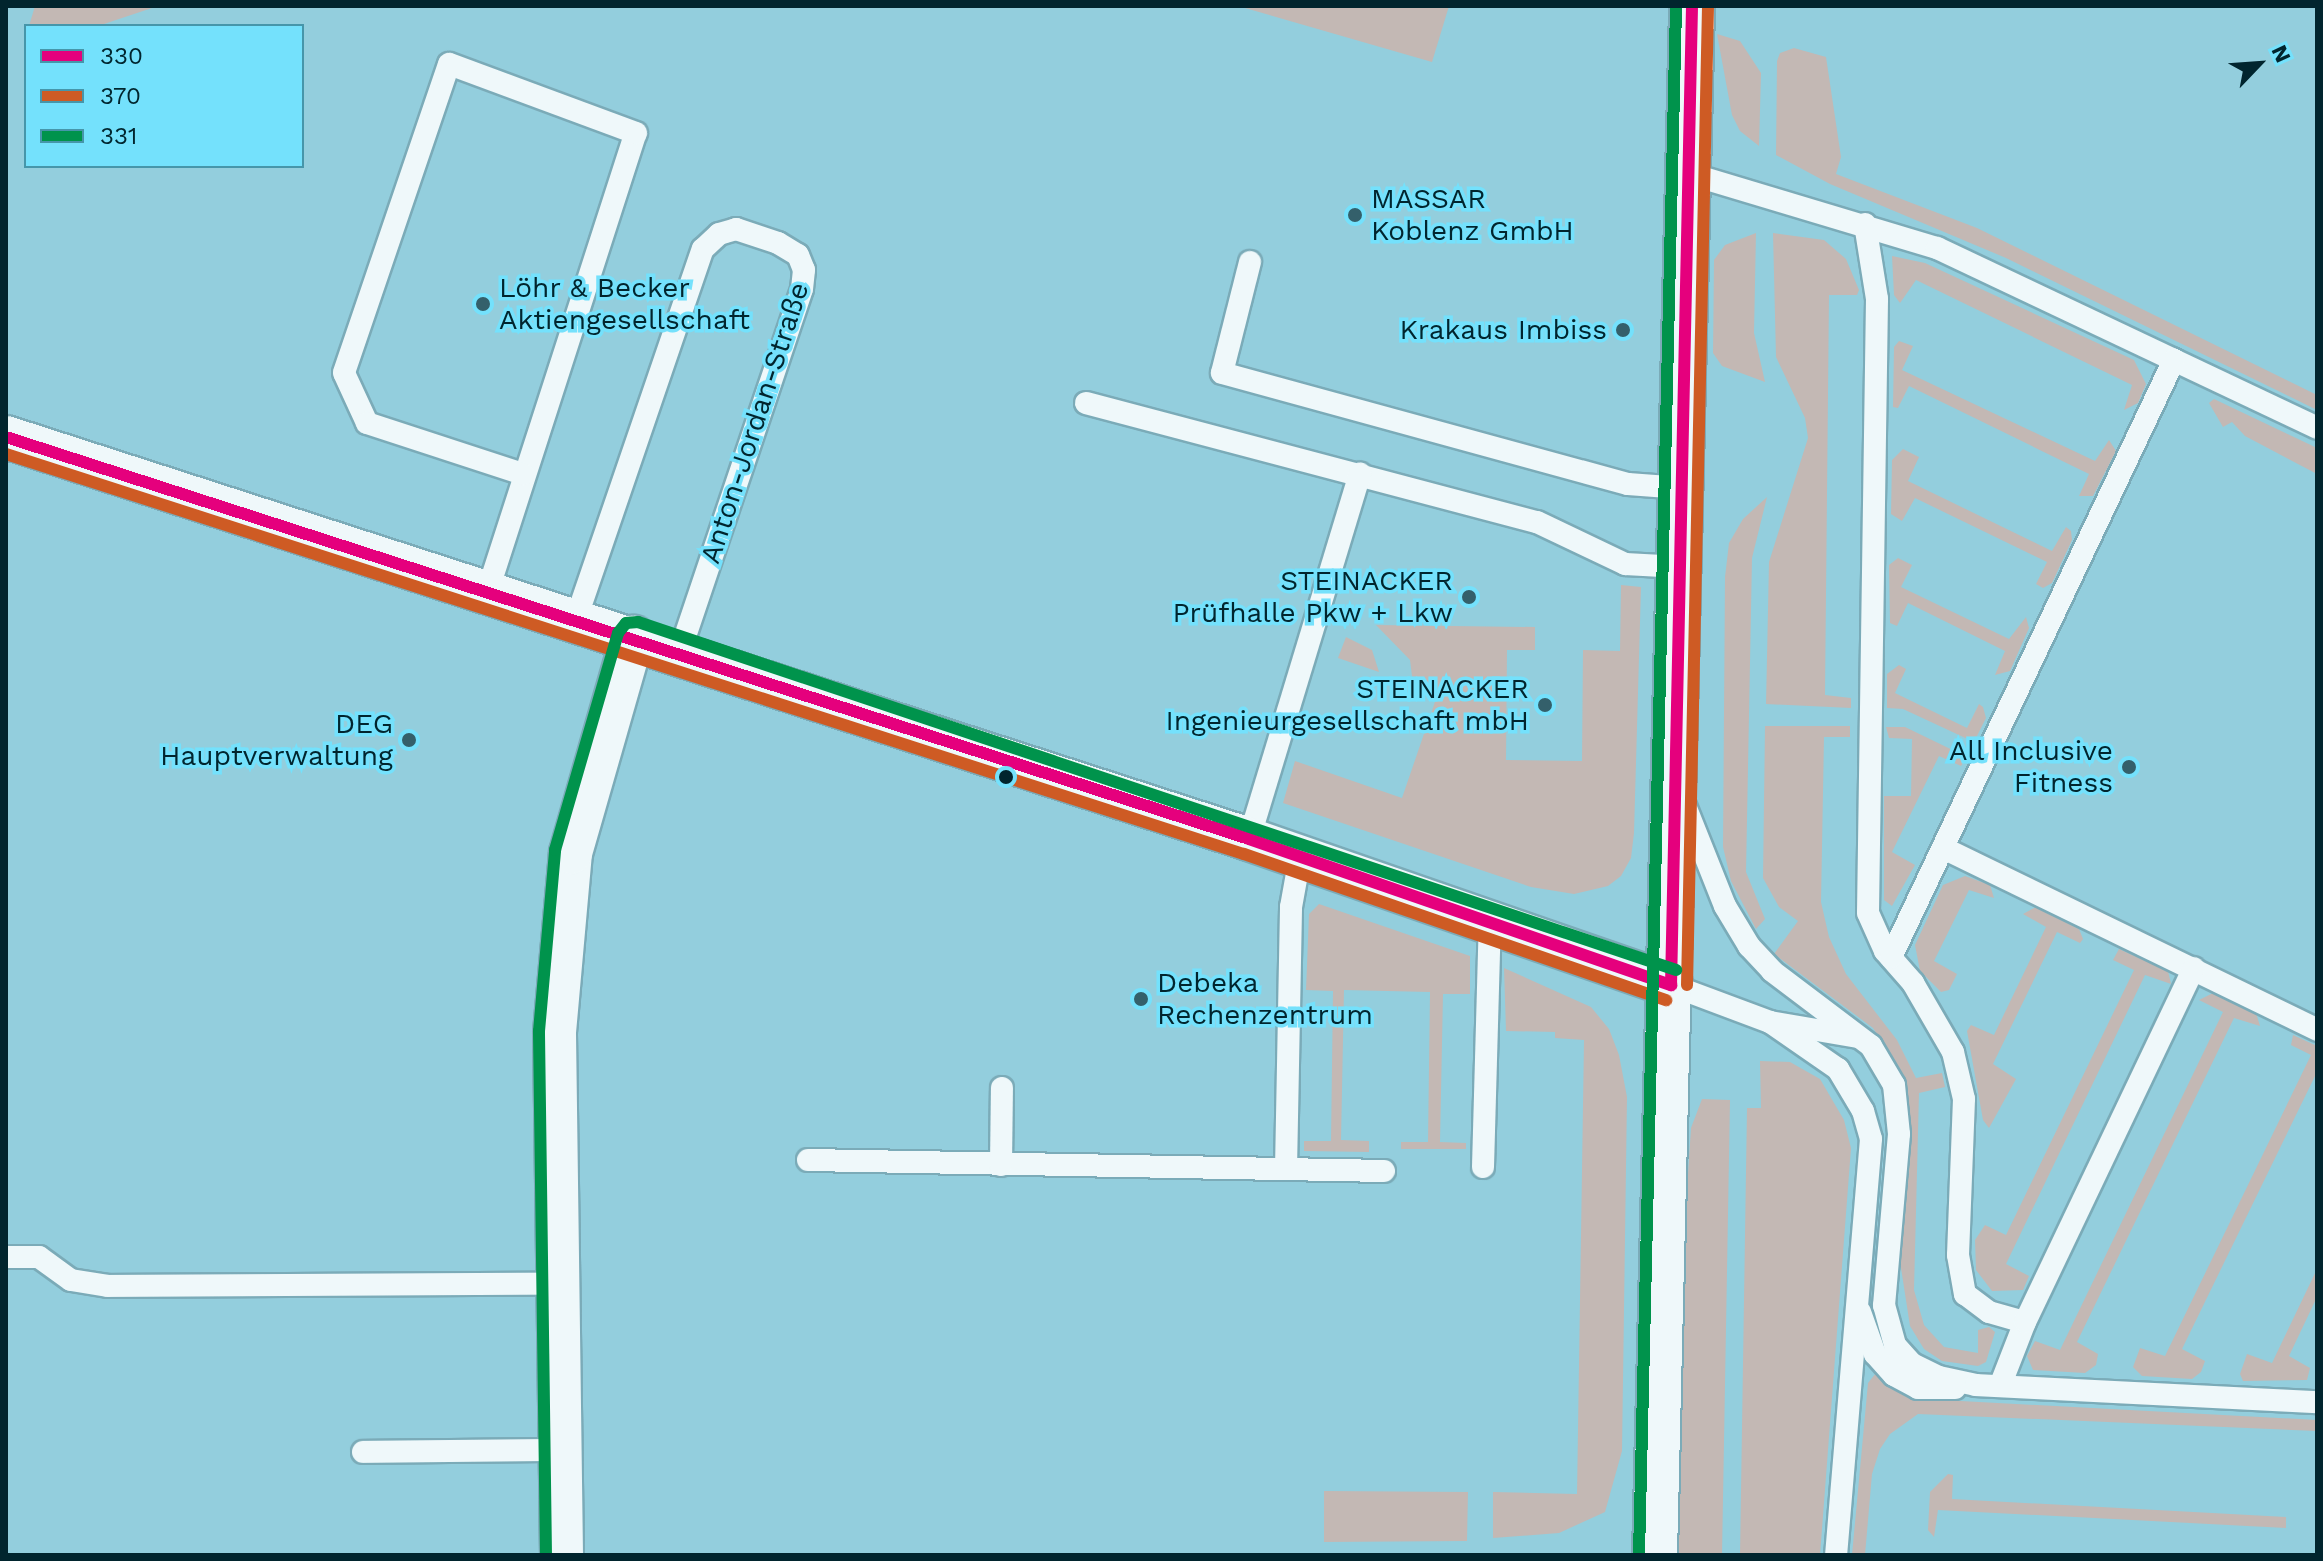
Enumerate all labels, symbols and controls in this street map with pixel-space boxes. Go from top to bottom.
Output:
legend [24,24,304,168]
north arrow [2219,24,2299,104]
text: N [2266,41,2296,66]
text: 330 [100,42,143,70]
text: 370 [100,82,141,110]
text: 331 [100,122,137,150]
place label: MASSAR Koblenz GmbH [1371,182,1574,248]
marker: MASSAR Koblenz GmbH [1346,206,1364,224]
place label: Löhr & Becker Aktiengesellschaft [499,271,750,337]
street label: Anton-Jordan-Straße [694,278,816,568]
marker: Löhr & Becker Aktiengesellschaft [474,295,492,313]
place label: Krakaus Imbiss [1399,313,1607,347]
marker: Krakaus Imbiss [1614,321,1632,339]
place label: STEINACKER Prüfhalle Pkw + Lkw [1172,564,1453,630]
marker: STEINACKER Prüfhalle Pkw + Lkw [1460,588,1478,606]
place label: STEINACKER Ingenieurgesellschaft mbH [1166,672,1529,738]
marker: STEINACKER Ingenieurgesellschaft mbH [1536,696,1554,714]
place label: DEG Hauptverwaltung [160,707,393,773]
marker: DEG Hauptverwaltung [400,731,418,749]
place label: All Inclusive Fitness [1948,734,2113,800]
marker: All Inclusive Fitness [2120,758,2138,776]
unlabelled marker [998,769,1014,785]
place label: Debeka Rechenzentrum [1157,966,1373,1032]
marker: Debeka Rechenzentrum [1132,990,1150,1008]

